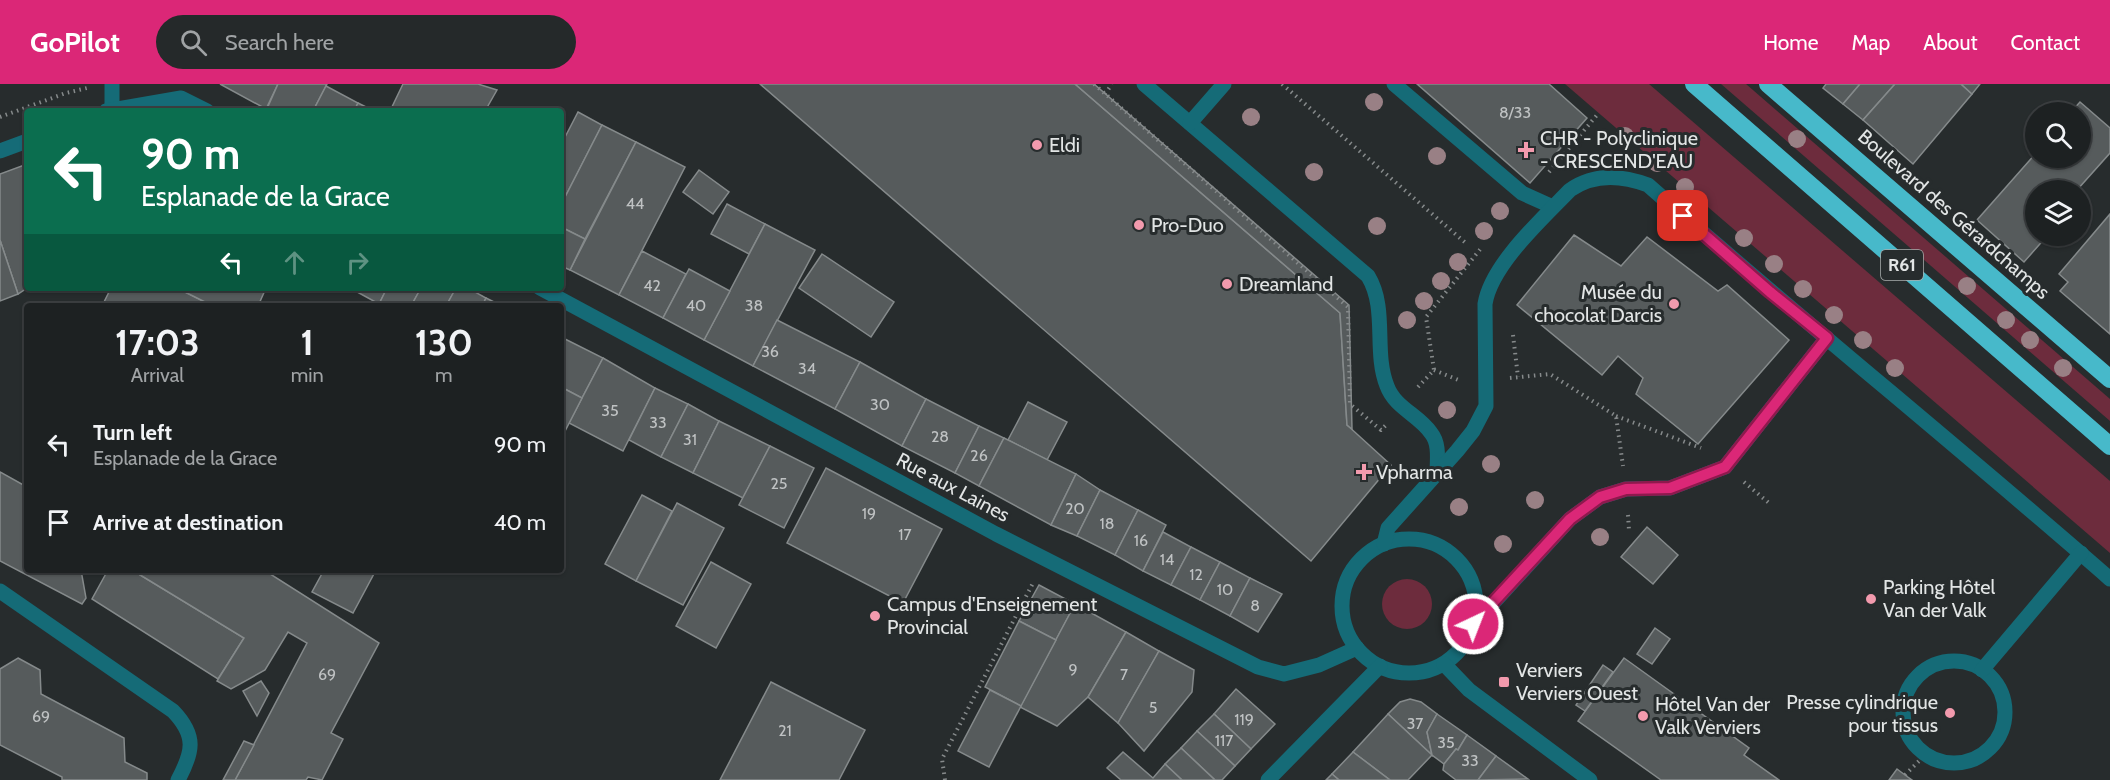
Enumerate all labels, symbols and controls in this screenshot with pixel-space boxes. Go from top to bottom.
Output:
search box [156,15,576,69]
text: GoPilot [30,25,120,59]
icon: search [177,26,210,59]
text: Search here [225,29,334,56]
text: Home [1763,30,1819,55]
text: Map [1852,30,1890,55]
text: About [1923,30,1977,55]
text: Contact [2010,30,2080,55]
map controls [2025,102,2091,246]
button: search [2025,102,2091,168]
house number: 8/33 [1499,103,1531,122]
street label: Boulevard des Gérardchamps [1853,124,2055,304]
place label: CHR - Polyclinique - CRESCEND'EAU [1540,126,1698,173]
text: 90 m [141,128,240,180]
icon: left [42,132,120,210]
place label: Eldi [1049,133,1080,157]
marker: Eldi [1030,138,1044,152]
marker: CHR - Polyclinique - CRESCEND'EAU [1517,141,1535,159]
text: Esplanade de la Grace [141,180,390,213]
button: layers [2025,180,2091,246]
pin [1657,190,1708,241]
house number: 44 [626,194,644,213]
icon: arrive [1666,199,1699,232]
place label: Pro-Duo [1151,213,1224,237]
marker: Pro-Duo [1132,218,1146,232]
icon: left [215,246,248,279]
icon: ahead [278,246,311,279]
icon: right [341,246,374,279]
road number: R61 [1881,250,1923,280]
place label: Dreamland [1239,272,1333,296]
house number: 42 [643,276,661,295]
marker: Dreamland [1220,277,1234,291]
place label: Musée du chocolat Darcis [1534,280,1662,327]
house number: 40 [686,296,706,315]
house number: 38 [745,296,763,315]
marker: Musée du chocolat Darcis [1667,297,1681,311]
text: 17:03 [115,320,200,364]
text: 1 [301,320,314,364]
text: 130 [415,320,473,364]
house number: 36 [761,342,779,361]
house number: 34 [798,359,816,378]
text: Arrival [131,363,184,387]
text: min [291,363,324,387]
text: m [435,363,453,387]
house number: 30 [870,395,890,414]
house number: 35 [601,401,619,420]
house number: 33 [649,413,667,432]
text: Turn left [93,419,172,446]
house number: 28 [931,427,949,446]
icon: left [42,428,75,461]
house number: 31 [683,430,697,449]
text: 90 m [494,431,546,458]
text: Esplanade de la Grace [93,446,277,470]
house number: 26 [970,446,988,465]
street label: Rue aux Laines [892,447,1014,527]
place label: Vpharma [1376,460,1453,484]
marker: Vpharma [1357,465,1371,479]
house number: 25 [770,474,788,493]
house number: 20 [1065,499,1085,518]
house number: 19 [862,504,876,523]
icon: arrive [42,506,75,539]
text: Arrive at destination [93,509,283,536]
text: 40 m [494,509,546,536]
house number: 18 [1100,514,1114,533]
house number: 17 [898,525,912,544]
house number: 16 [1134,531,1148,550]
house number: 14 [1160,550,1174,569]
house number: 12 [1189,565,1203,584]
place label: Parking Hôtel Van der Valk [1883,575,1996,622]
house number: 10 [1217,580,1233,599]
place label: Campus d'Enseignement Provincial [887,592,1097,639]
position arrow [1441,592,1505,656]
marker: Parking Hôtel Van der Valk [1864,592,1878,606]
house number: 8 [1250,596,1260,615]
marker: Campus d'Enseignement Provincial [868,609,882,623]
place label: Verviers Verviers Ouest [1516,658,1638,705]
house number: 9 [1068,660,1078,679]
house number: 69 [318,665,336,684]
house number: 7 [1120,665,1128,684]
marker: Verviers Verviers Ouest [1497,675,1511,689]
place label: Presse cylindrique pour tissus [1786,690,1938,737]
place label: Hôtel Van der Valk Verviers [1655,692,1771,739]
house number: 5 [1149,698,1157,717]
marker: Presse cylindrique pour tissus [1943,706,1957,720]
house number: 69 [32,707,50,726]
marker: Hôtel Van der Valk Verviers [1636,709,1650,723]
house number: 119 [1234,710,1254,729]
house number: 37 [1407,714,1423,733]
house number: 21 [778,721,792,740]
house number: 117 [1215,731,1233,750]
house number: 35 [1437,733,1455,752]
house number: 33 [1461,751,1479,770]

